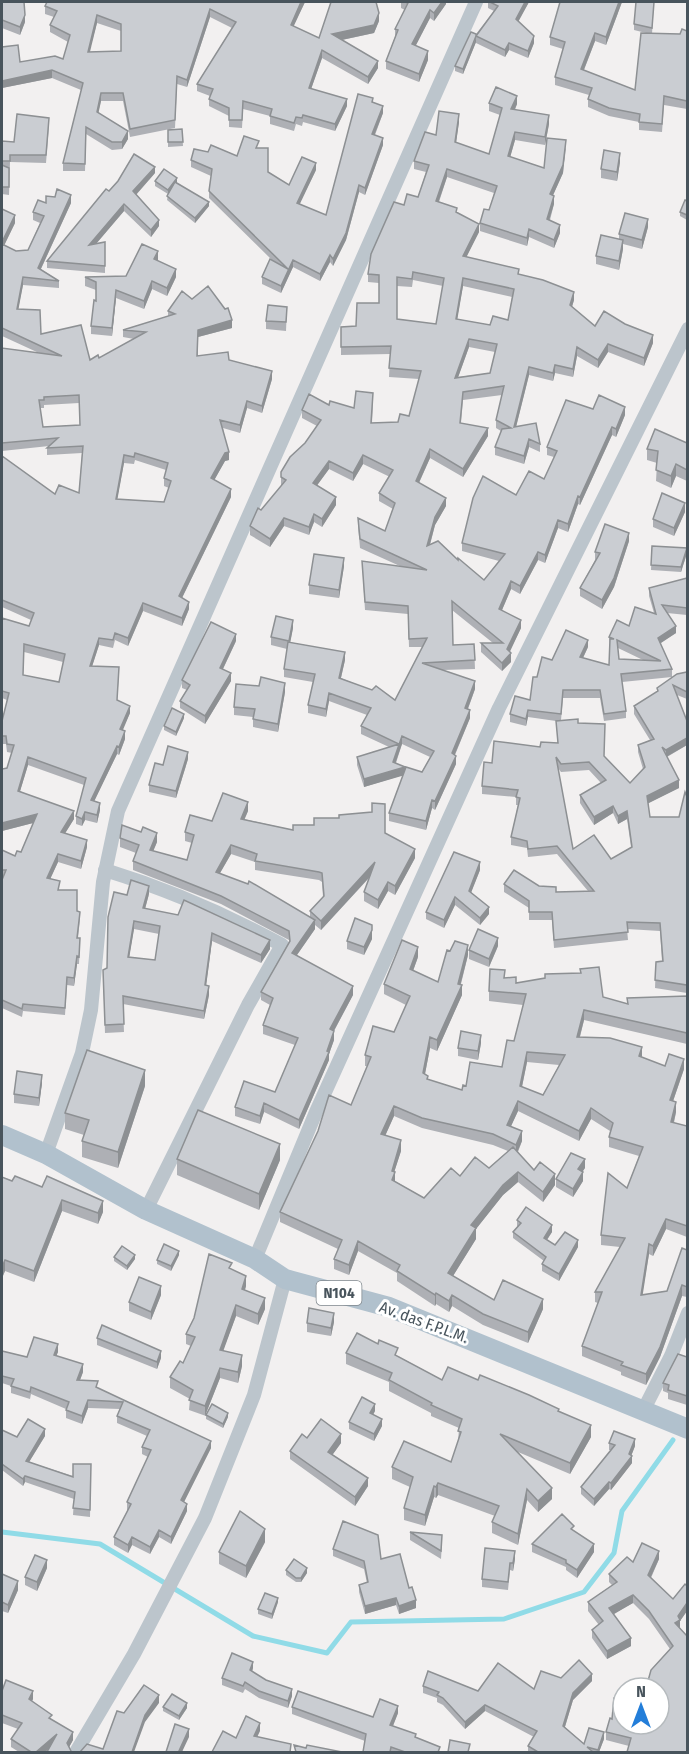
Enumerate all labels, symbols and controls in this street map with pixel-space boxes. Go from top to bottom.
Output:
road number: N104 [316,1281,362,1305]
street label: Av. das F.P.L.M. [377,1297,471,1347]
north arrow [611,1676,671,1736]
text: N [636,1682,646,1701]

